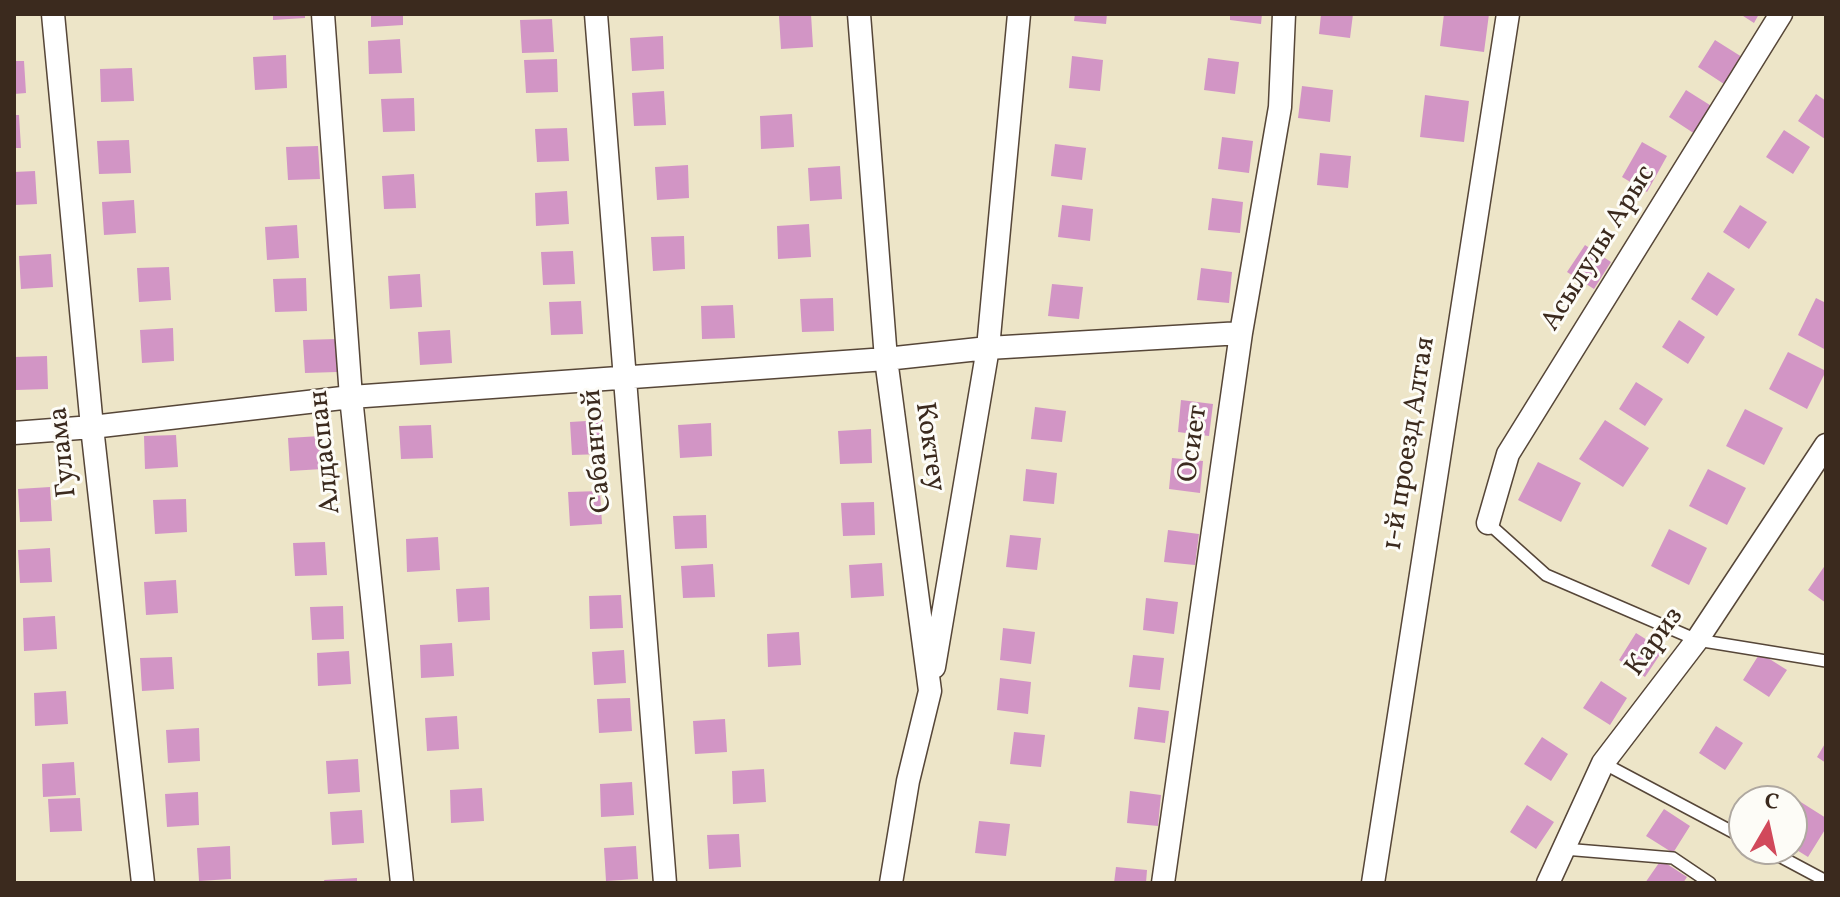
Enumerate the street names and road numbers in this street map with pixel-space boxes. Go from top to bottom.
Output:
street label: Асылулы Арыс [1536,160,1664,338]
street label: 1-й проезд Алтая [1378,335,1444,553]
street label: Алдаспан [304,388,350,516]
street label: Сабантой [577,388,621,514]
street label: Коктеу [905,400,951,494]
street label: Осиет [1173,403,1217,485]
street label: Гулама [44,405,86,499]
street label: Кариз [1620,602,1692,684]

